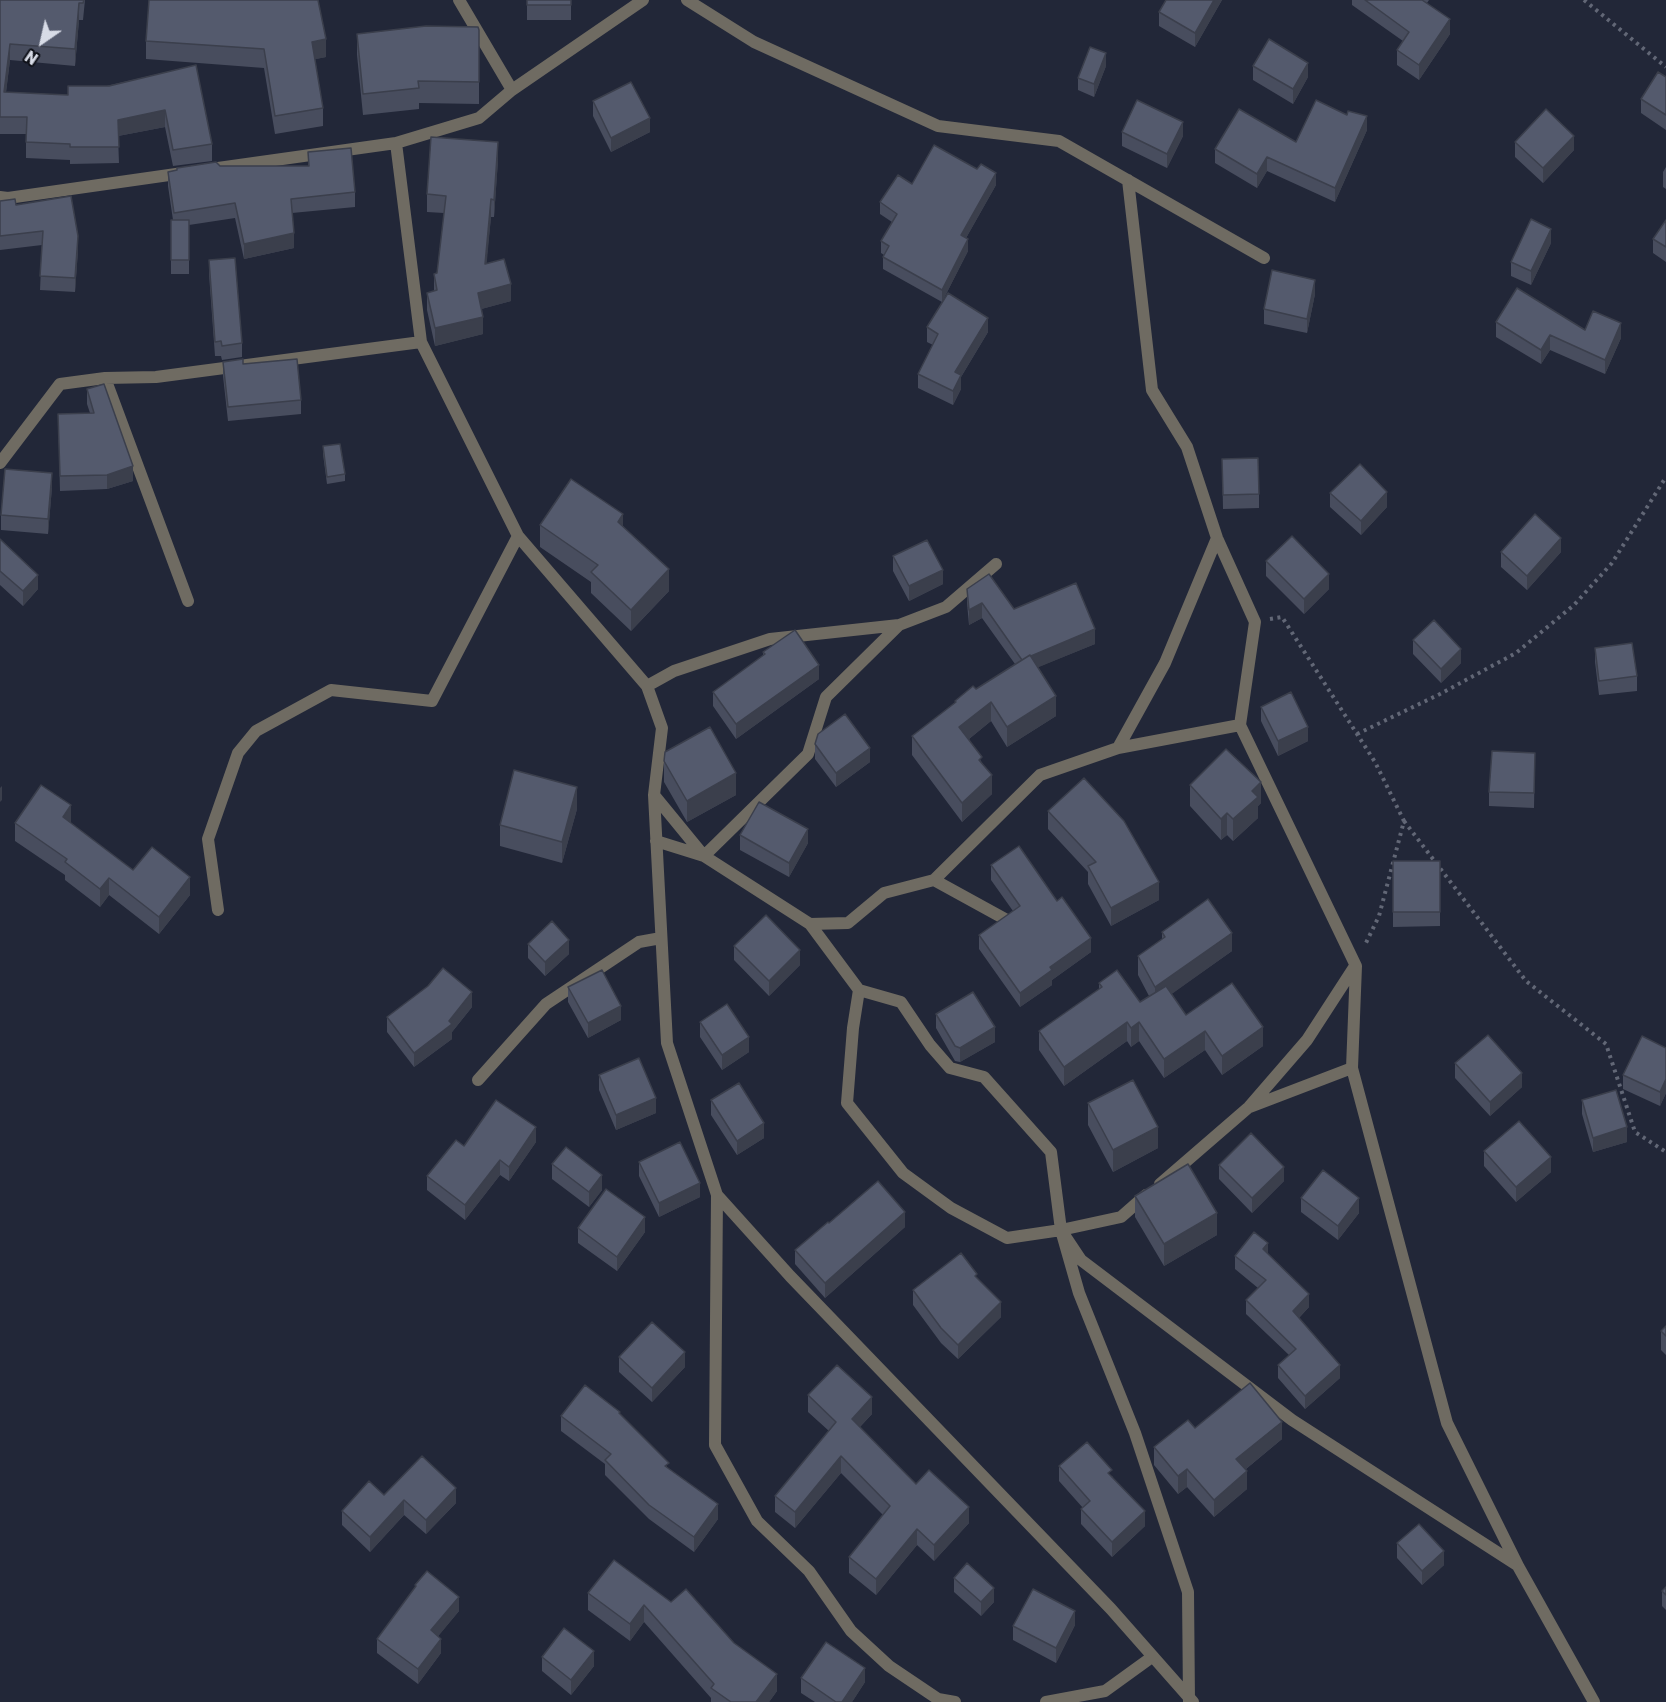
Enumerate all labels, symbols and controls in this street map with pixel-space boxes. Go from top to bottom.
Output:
north arrow [12,12,72,72]
text: N [22,46,42,68]

